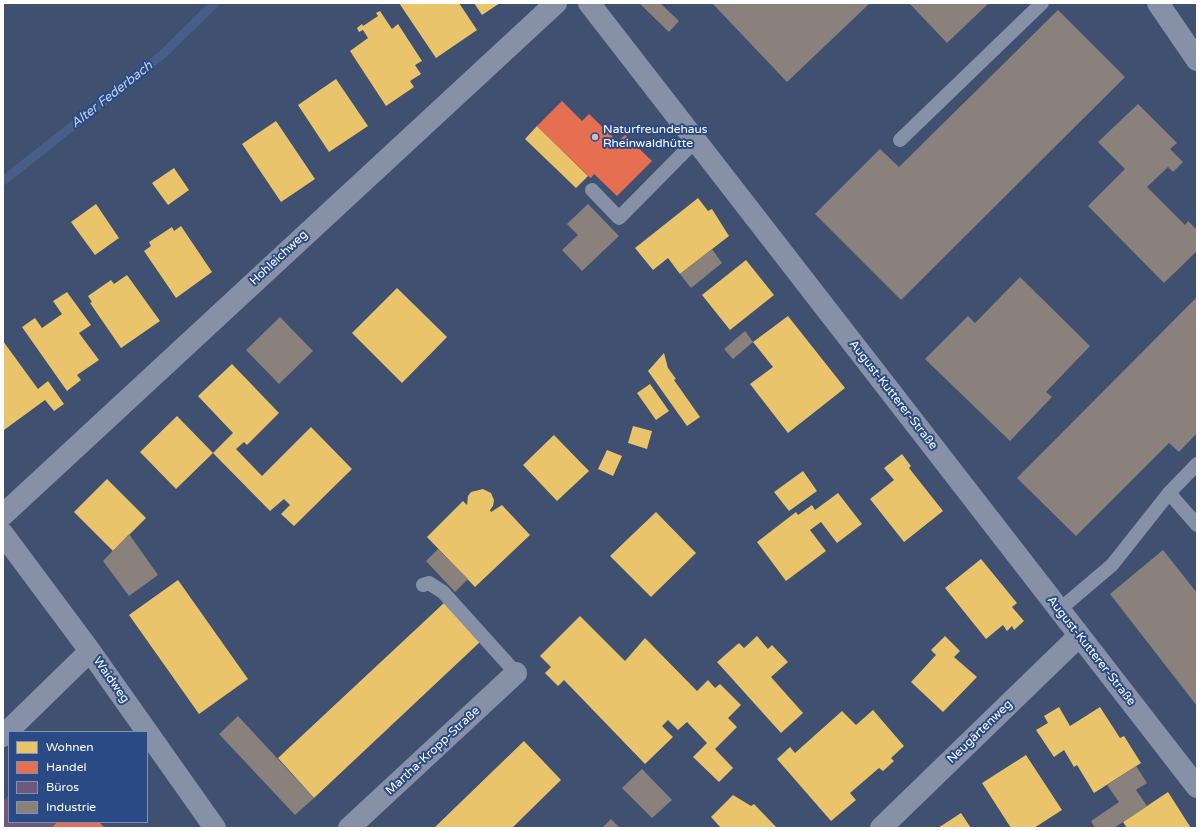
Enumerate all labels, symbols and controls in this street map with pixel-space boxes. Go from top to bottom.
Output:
water label: Alter Federbach [68,58,156,132]
place label: Naturfreundehaus Rheinwaldhütte [603,123,708,151]
marker: Naturfreundehaus Rheinwaldhütte [590,132,600,142]
street label: Hohleichweg [247,228,311,288]
street label: August-Kutterer-Straße [846,337,940,453]
street label: August-Kutterer-Straße [1044,593,1138,709]
street label: Waidweg [90,654,132,706]
street label: Neugärtenweg [945,697,1015,767]
street label: Martha-Kropp-Straße [383,704,483,798]
legend [8,731,148,823]
text: Wohnen [46,740,94,754]
text: Handel [46,760,86,774]
text: Büros [46,780,79,794]
text: Industrie [46,800,96,814]

